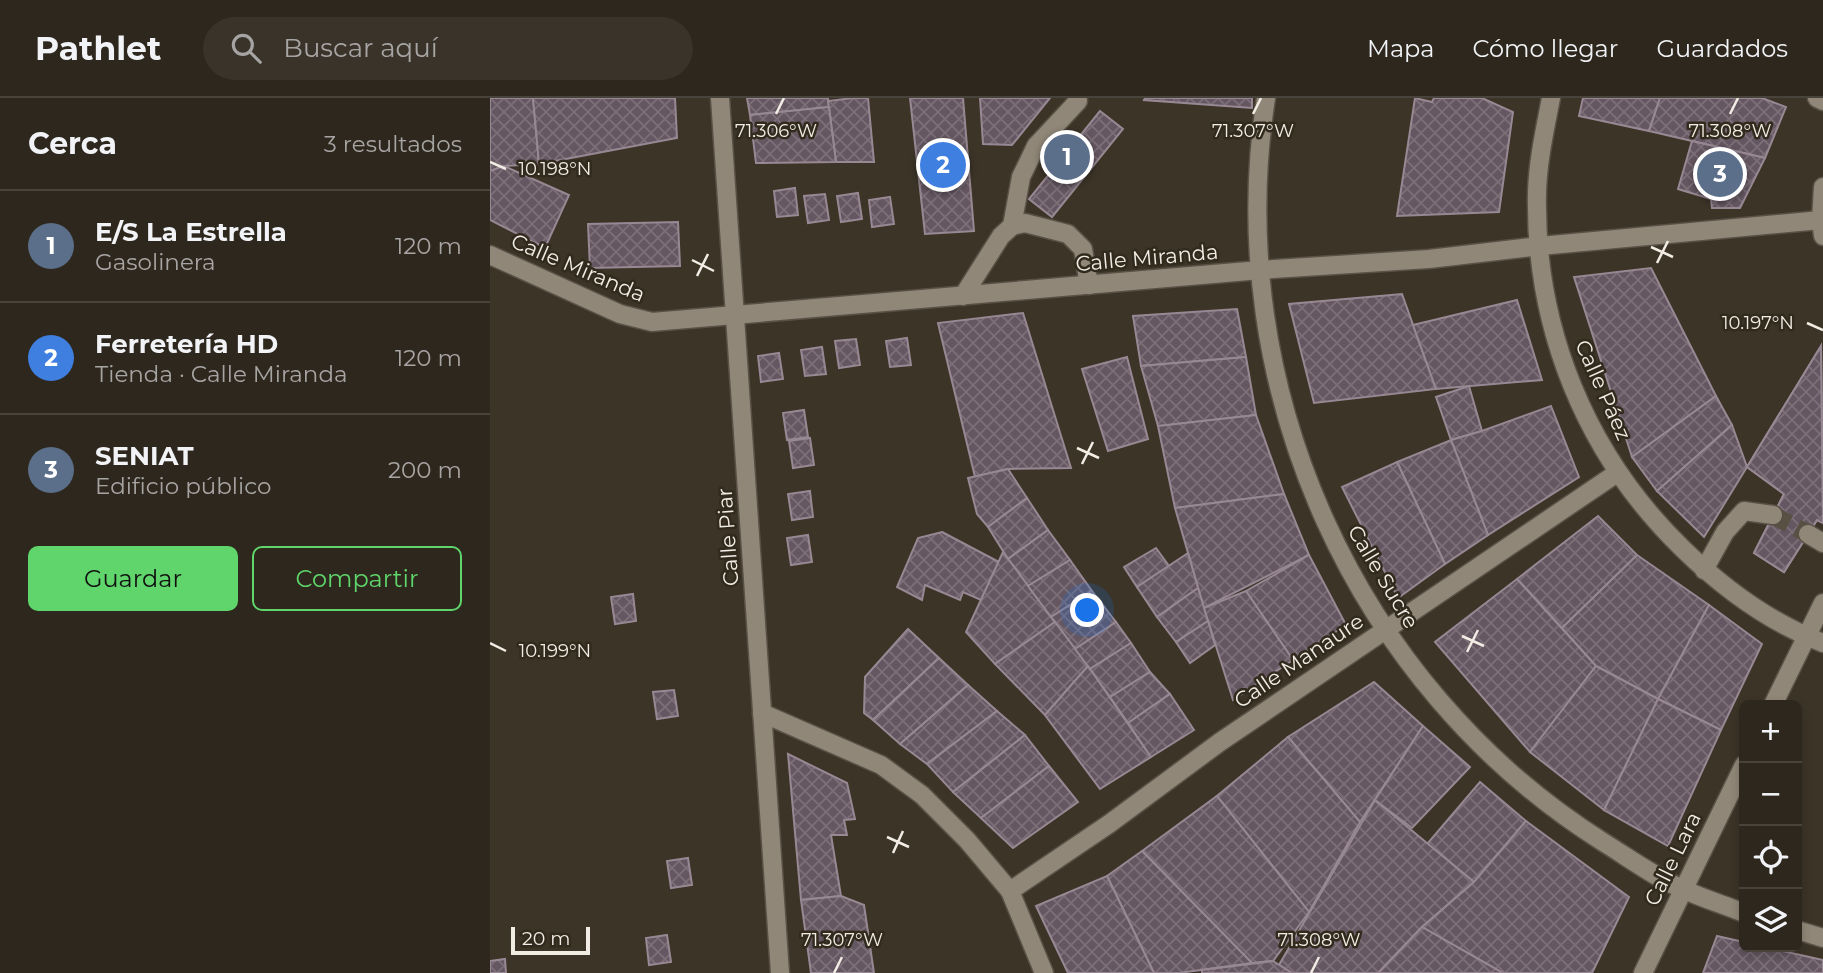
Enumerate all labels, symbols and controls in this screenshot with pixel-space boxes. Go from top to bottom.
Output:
search box [203,17,693,80]
text: Pathlet [35,28,161,68]
icon: search [227,29,265,67]
text: Buscar aquí [283,32,438,64]
text: Mapa [1367,34,1434,63]
text: Cómo llegar [1472,34,1618,63]
text: Guardados [1656,34,1788,63]
text: 71.306°W [735,120,817,142]
text: 71.307°W [1212,120,1294,142]
text: 71.308°W [1689,120,1771,142]
text: Cerca [28,125,117,162]
text: 3 resultados [324,130,462,158]
pin: 1 [1044,131,1090,183]
pin: 2 [920,139,966,191]
pin: 3 [1697,148,1743,200]
text: 10.198°N [519,158,591,180]
text: E/S La Estrella [95,216,287,248]
street label: Calle Miranda [507,228,649,307]
text: 1 [46,232,56,260]
text: 120 m [395,232,462,260]
street label: Calle Miranda [1075,239,1219,276]
text: Gasolinera [95,248,216,276]
text: 10.197°N [1722,312,1794,334]
text: Ferretería HD [95,328,278,360]
street label: Calle Páez [1570,336,1637,444]
text: 2 [44,344,58,372]
text: 120 m [395,344,462,372]
text: Tienda · Calle Miranda [95,360,348,388]
text: SENIAT [95,440,194,472]
text: 3 [44,456,58,484]
text: 200 m [388,456,462,484]
text: Edificio público [95,472,271,500]
street label: Calle Piar [712,487,743,587]
street label: Calle Sucre [1343,520,1424,633]
button: Guardar [28,546,238,611]
button: Compartir [252,546,462,611]
your location [1070,593,1104,627]
street label: Calle Manaure [1229,608,1368,713]
text: 10.199°N [519,640,591,662]
map controls [1739,700,1802,952]
button: + [1739,700,1802,763]
button: − [1739,763,1802,826]
street label: Calle Lara [1639,808,1706,910]
button: locate [1739,826,1802,889]
button: layers [1739,889,1802,952]
scale bar [511,924,590,956]
text: 20 m [522,927,570,950]
text: 71.307°W [801,929,883,951]
text: 71.308°W [1278,929,1360,951]

